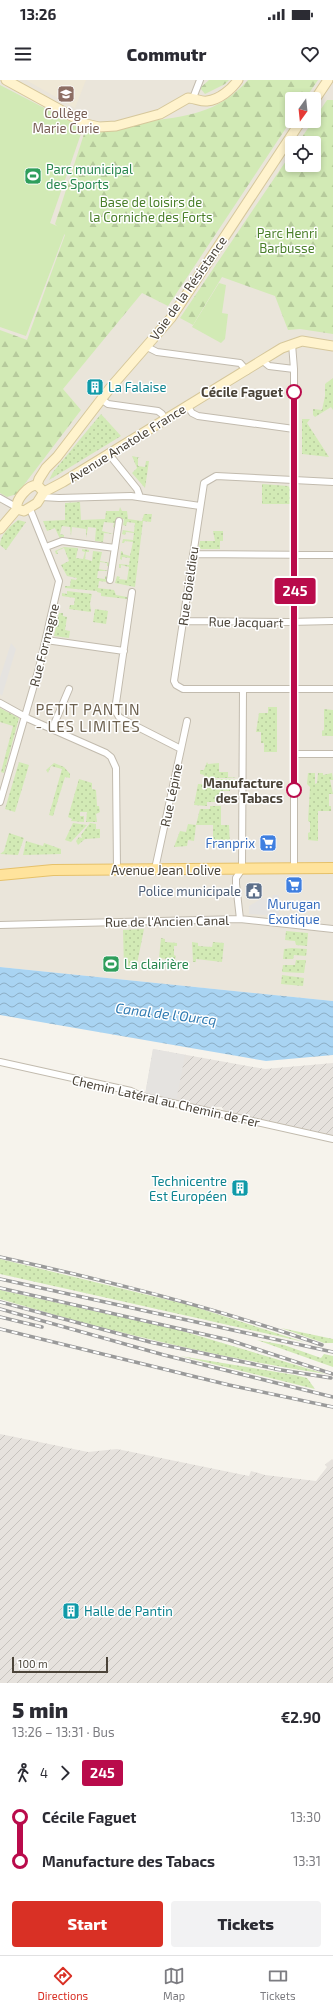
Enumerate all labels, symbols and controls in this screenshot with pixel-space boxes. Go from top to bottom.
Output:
text: 13:26 [20,5,56,23]
icon: menu [12,43,34,65]
text: Commutr [127,43,206,65]
icon: heart [299,43,321,65]
school or university icon: Collège Marie Curie [56,84,76,104]
north arrow [285,92,321,128]
map controls [285,92,321,172]
place label: Collège Marie Curie [32,105,100,136]
button: locate [285,136,321,172]
place label: Parc municipal des Sports [46,161,133,192]
sports icon: Parc municipal des Sports [23,166,43,186]
park label: Base de loisirs de la Corniche des Forts [89,194,213,225]
park label: Parc Henri Barbusse [257,225,317,256]
street label: Voie de la Résistance [146,233,230,343]
building icon: La Falaise [85,377,105,397]
place label: La Falaise [108,379,166,395]
place label: Cécile Faguet [201,384,284,400]
marker: Cécile Faguet [286,384,302,400]
street label: Avenue Anatole France [66,400,188,486]
street label: Rue Boieldieu [175,545,201,627]
line badge: 245 [272,578,318,604]
text: 245 [283,582,307,599]
street label: Rue Formagne [26,602,62,688]
street label: Rue Jacquart [208,613,284,631]
district label: PETIT PANTIN - LES LIMITES [35,700,141,735]
street label: Rue Lépine [156,762,186,828]
place label: Manufacture des Tabacs [203,775,283,806]
marker: Manufacture des Tabacs [286,782,302,798]
supermarket icon: Franprix [258,833,278,853]
place label: Franprix [205,835,255,851]
street label: Avenue Jean Lolive [111,862,221,878]
supermarket icon: Murugan Exotique [284,875,304,895]
public building icon: Police municipale [244,881,264,901]
place label: Police municipale [138,883,241,899]
place label: Murugan Exotique [267,896,321,927]
street label: Rue de l'Ancien Canal [105,912,229,930]
sports icon: La clairière [101,954,121,974]
place label: La clairière [124,956,189,972]
water label: Canal de l'Ourcq [115,999,218,1028]
street label: Chemin Latéral au Chemin de Fer [71,1072,261,1130]
place label: Technicentre Est Européen [149,1173,227,1204]
building icon: Technicentre Est Européen [230,1178,250,1198]
building icon: Halle de Pantin [61,1601,81,1621]
place label: Halle de Pantin [84,1603,173,1619]
scale bar [12,1655,108,1674]
text: 100 m [18,1657,48,1670]
text: 5 min [12,1696,68,1722]
text: €2.90 [281,1708,321,1726]
text: 13:26 – 13:31 · Bus [12,1724,115,1740]
icon: walk [12,1762,34,1784]
icon: forward [54,1762,76,1784]
text: 245 [90,1764,115,1781]
text: 4 [40,1765,48,1781]
text: Cécile Faguet [42,1808,137,1826]
text: 13:30 [290,1809,321,1825]
text: Manufacture des Tabacs [42,1852,215,1870]
text: 13:31 [293,1853,321,1869]
button: Start [12,1901,163,1947]
button: Tickets [171,1901,321,1947]
tab: Directions [37,1965,88,2002]
tab: Map [163,1965,185,2002]
tab: Tickets [260,1965,296,2002]

